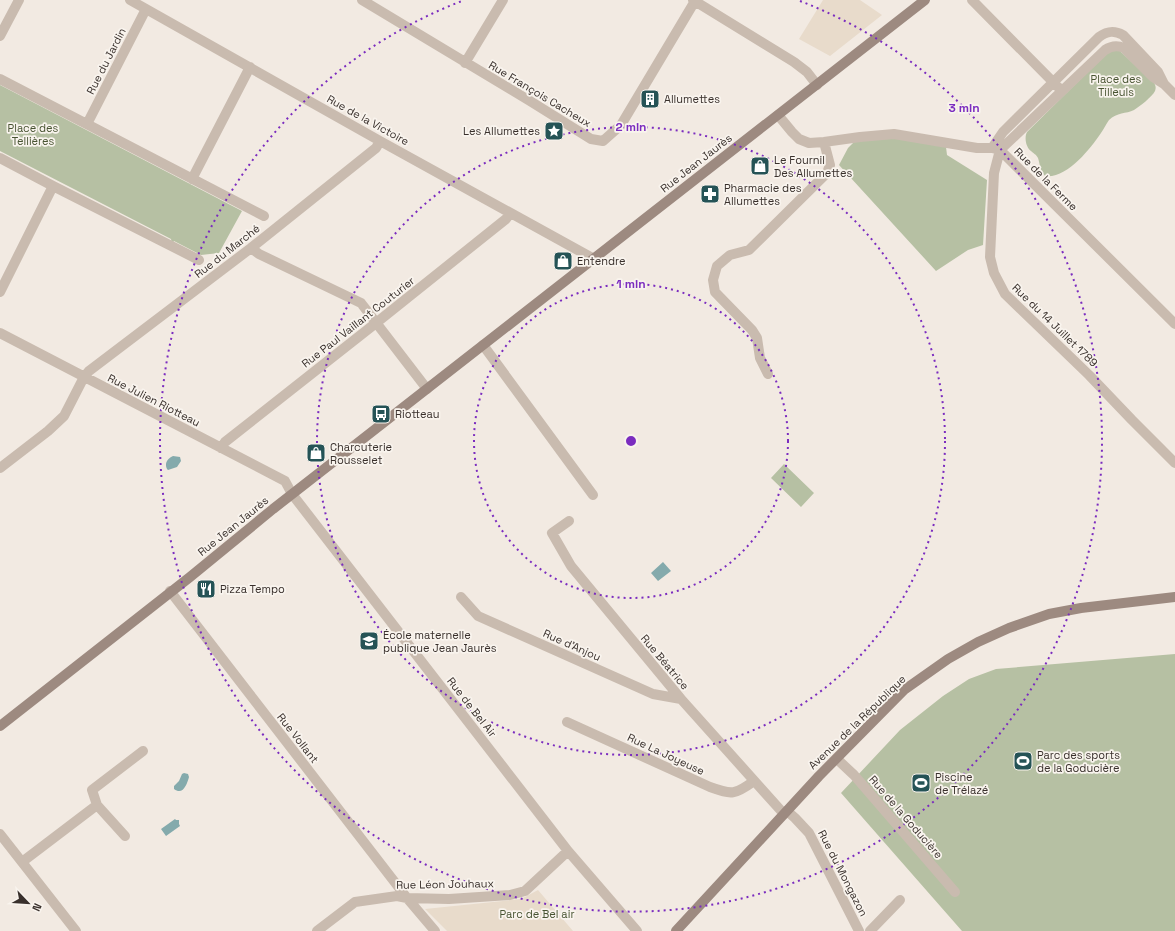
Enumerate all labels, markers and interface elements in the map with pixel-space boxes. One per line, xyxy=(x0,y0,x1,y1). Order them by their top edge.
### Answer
street label: Rue du Jardin xyxy=(83,25,129,97)
street label: Rue François Cacheux xyxy=(486,58,594,130)
park label: Place des Tilleuls xyxy=(1091,72,1142,99)
building icon: Allumettes xyxy=(639,88,661,110)
street label: Rue de la Victoire xyxy=(324,92,412,148)
place label: Allumettes xyxy=(664,92,720,106)
text: 3 min xyxy=(948,100,980,116)
text: 2 min xyxy=(615,119,647,135)
place icon: Les Allumettes xyxy=(543,120,565,142)
park label: Place des Tellières xyxy=(8,121,59,148)
place label: Les Allumettes xyxy=(463,124,540,138)
street label: Rue Jean Jaurès xyxy=(657,131,735,195)
street label: Rue de la Ferme xyxy=(1011,144,1081,214)
place label: Le Fournil Des Allumettes xyxy=(774,153,852,180)
shop icon: Le Fournil Des Allumettes xyxy=(749,155,771,177)
place label: Pharmacie des Allumettes xyxy=(724,181,802,208)
pharmacy icon: Pharmacie des Allumettes xyxy=(699,183,721,205)
street label: Rue du Marché xyxy=(191,221,263,281)
shop icon: Entendre xyxy=(552,250,574,272)
place label: Entendre xyxy=(577,254,625,268)
street label: Rue Paul Vaillant Couturier xyxy=(299,274,417,370)
text: 1 min xyxy=(616,276,646,292)
street label: Rue du 14 Juillet 1789 xyxy=(1009,281,1101,370)
street label: Rue Julien Riotteau xyxy=(105,371,203,429)
bus stop icon: Riotteau xyxy=(370,403,392,425)
place label: Riotteau xyxy=(395,407,439,421)
centre of rings xyxy=(624,434,638,448)
place label: Charcuterie Rousselet xyxy=(330,440,392,467)
shop icon: Charcuterie Rousselet xyxy=(305,442,327,464)
street label: Rue Jean Jaurès xyxy=(195,493,271,559)
restaurant icon: Pizza Tempo xyxy=(195,578,217,600)
place label: Pizza Tempo xyxy=(220,582,285,596)
street label: Rue d'Anjou xyxy=(541,626,603,664)
place label: École maternelle publique Jean Jaurès xyxy=(383,628,497,655)
school or university icon: École maternelle publique Jean Jaurès xyxy=(358,630,380,652)
street label: Rue Béatrice xyxy=(638,632,692,692)
street label: Avenue de la République xyxy=(805,672,909,772)
street label: Rue de Bel Air xyxy=(444,674,500,740)
street label: Rue Vollant xyxy=(274,710,322,766)
street label: Rue La Joyeuse xyxy=(625,730,707,778)
place label: Parc des sports de la Goducière xyxy=(1037,748,1120,775)
sports icon: Parc des sports de la Goducière xyxy=(1012,750,1034,772)
place label: Piscine de Trélazé xyxy=(935,770,988,797)
sports icon: Piscine de Trélazé xyxy=(910,772,932,794)
street label: Rue de la Goducière xyxy=(866,773,946,861)
street label: Rue du Mongazon xyxy=(815,827,871,919)
street label: Rue Léon Jouhaux xyxy=(396,876,494,892)
north arrow xyxy=(8,883,48,923)
text: N xyxy=(29,901,45,914)
park label: Parc de Bel air xyxy=(499,907,575,921)

